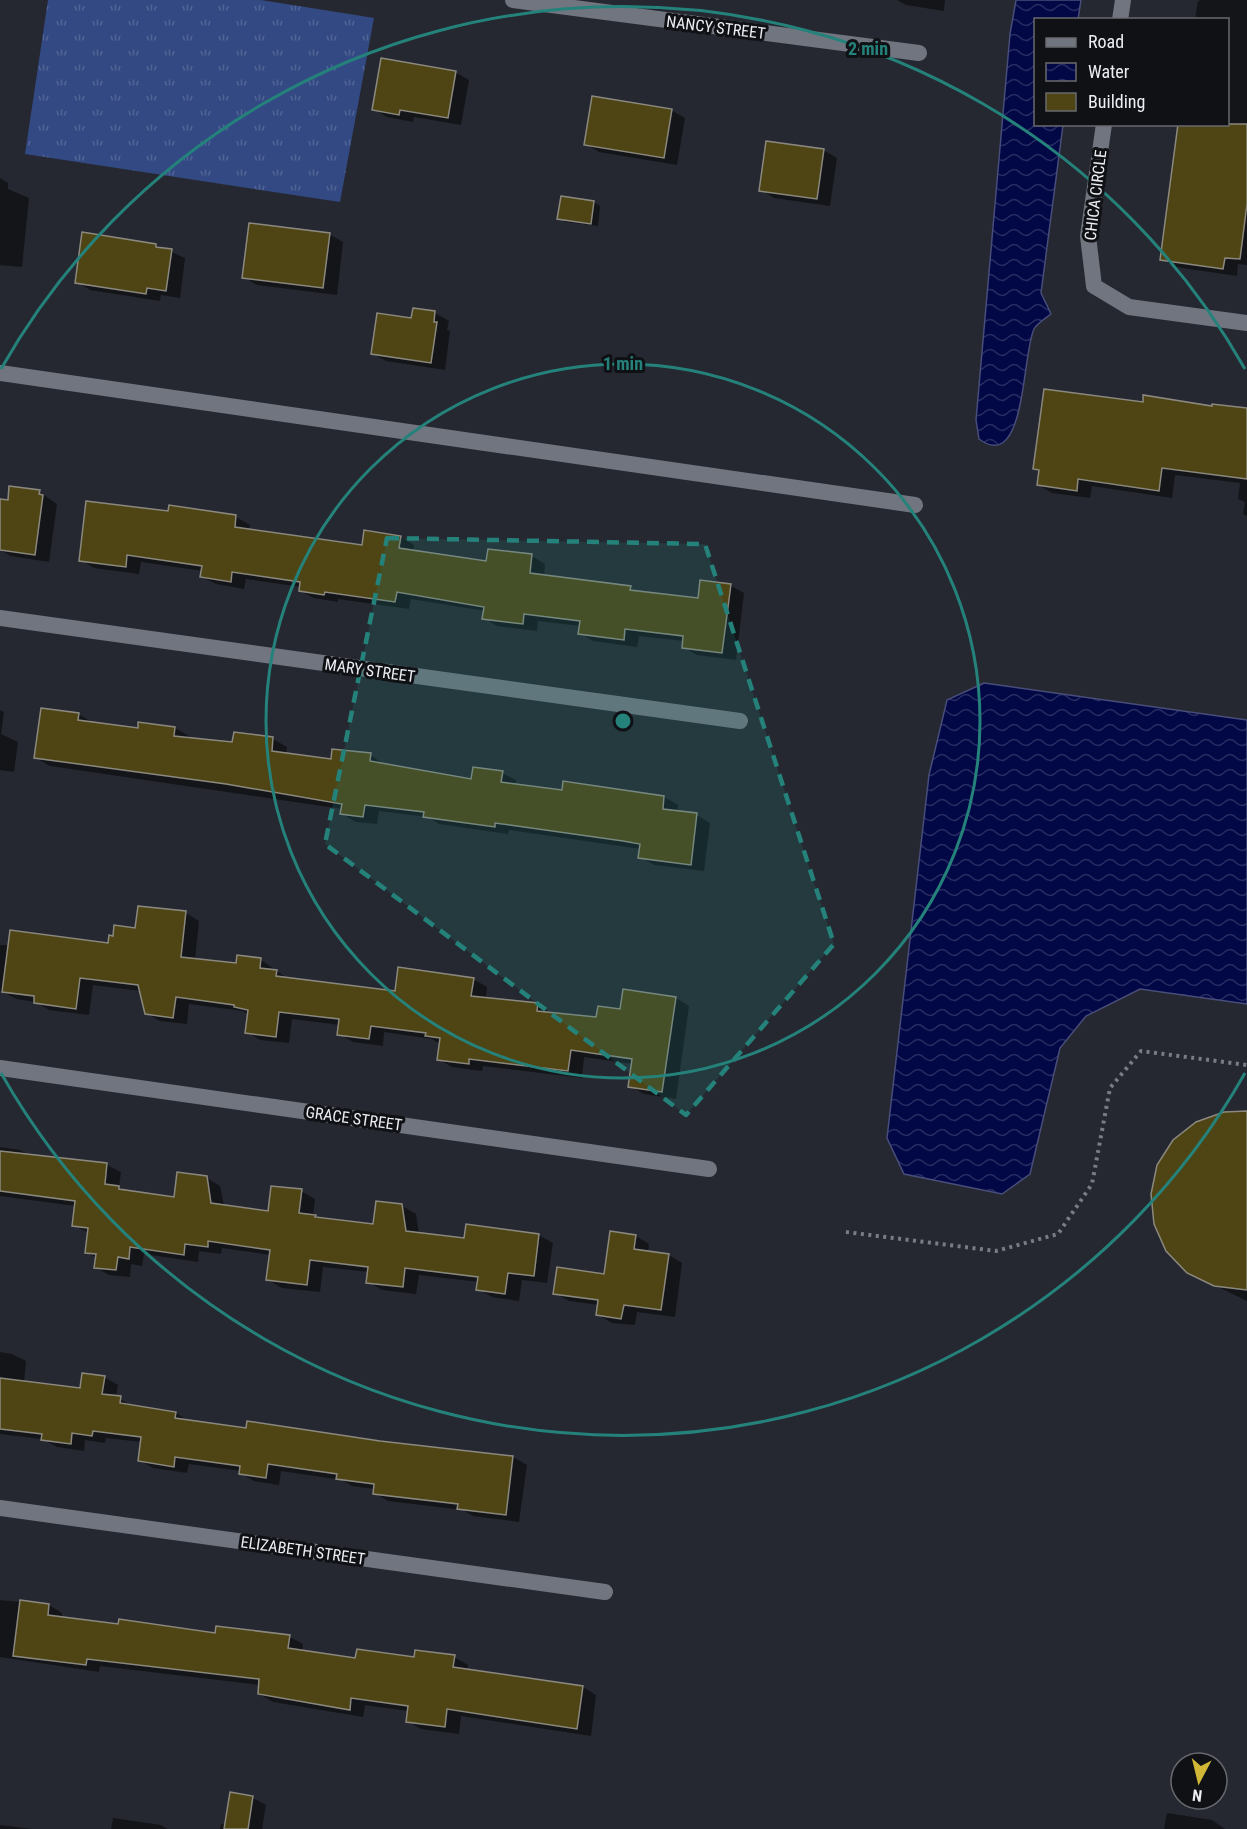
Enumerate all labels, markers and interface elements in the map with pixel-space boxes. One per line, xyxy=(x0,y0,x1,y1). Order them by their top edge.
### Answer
street label: NANCY STREET xyxy=(665,12,767,43)
legend xyxy=(1034,18,1229,126)
text: Road xyxy=(1088,31,1124,52)
text: 2 min xyxy=(848,38,888,59)
text: Water xyxy=(1088,61,1130,82)
text: Building xyxy=(1088,91,1145,112)
street label: CHICA CIRCLE xyxy=(1081,149,1110,241)
text: 1 min xyxy=(603,353,643,374)
street label: MARY STREET xyxy=(323,655,416,686)
centre of rings xyxy=(613,711,633,731)
street label: GRACE STREET xyxy=(304,1102,403,1135)
street label: ELIZABETH STREET xyxy=(239,1532,366,1569)
north arrow xyxy=(1169,1751,1229,1811)
text: N xyxy=(1191,1785,1203,1805)

